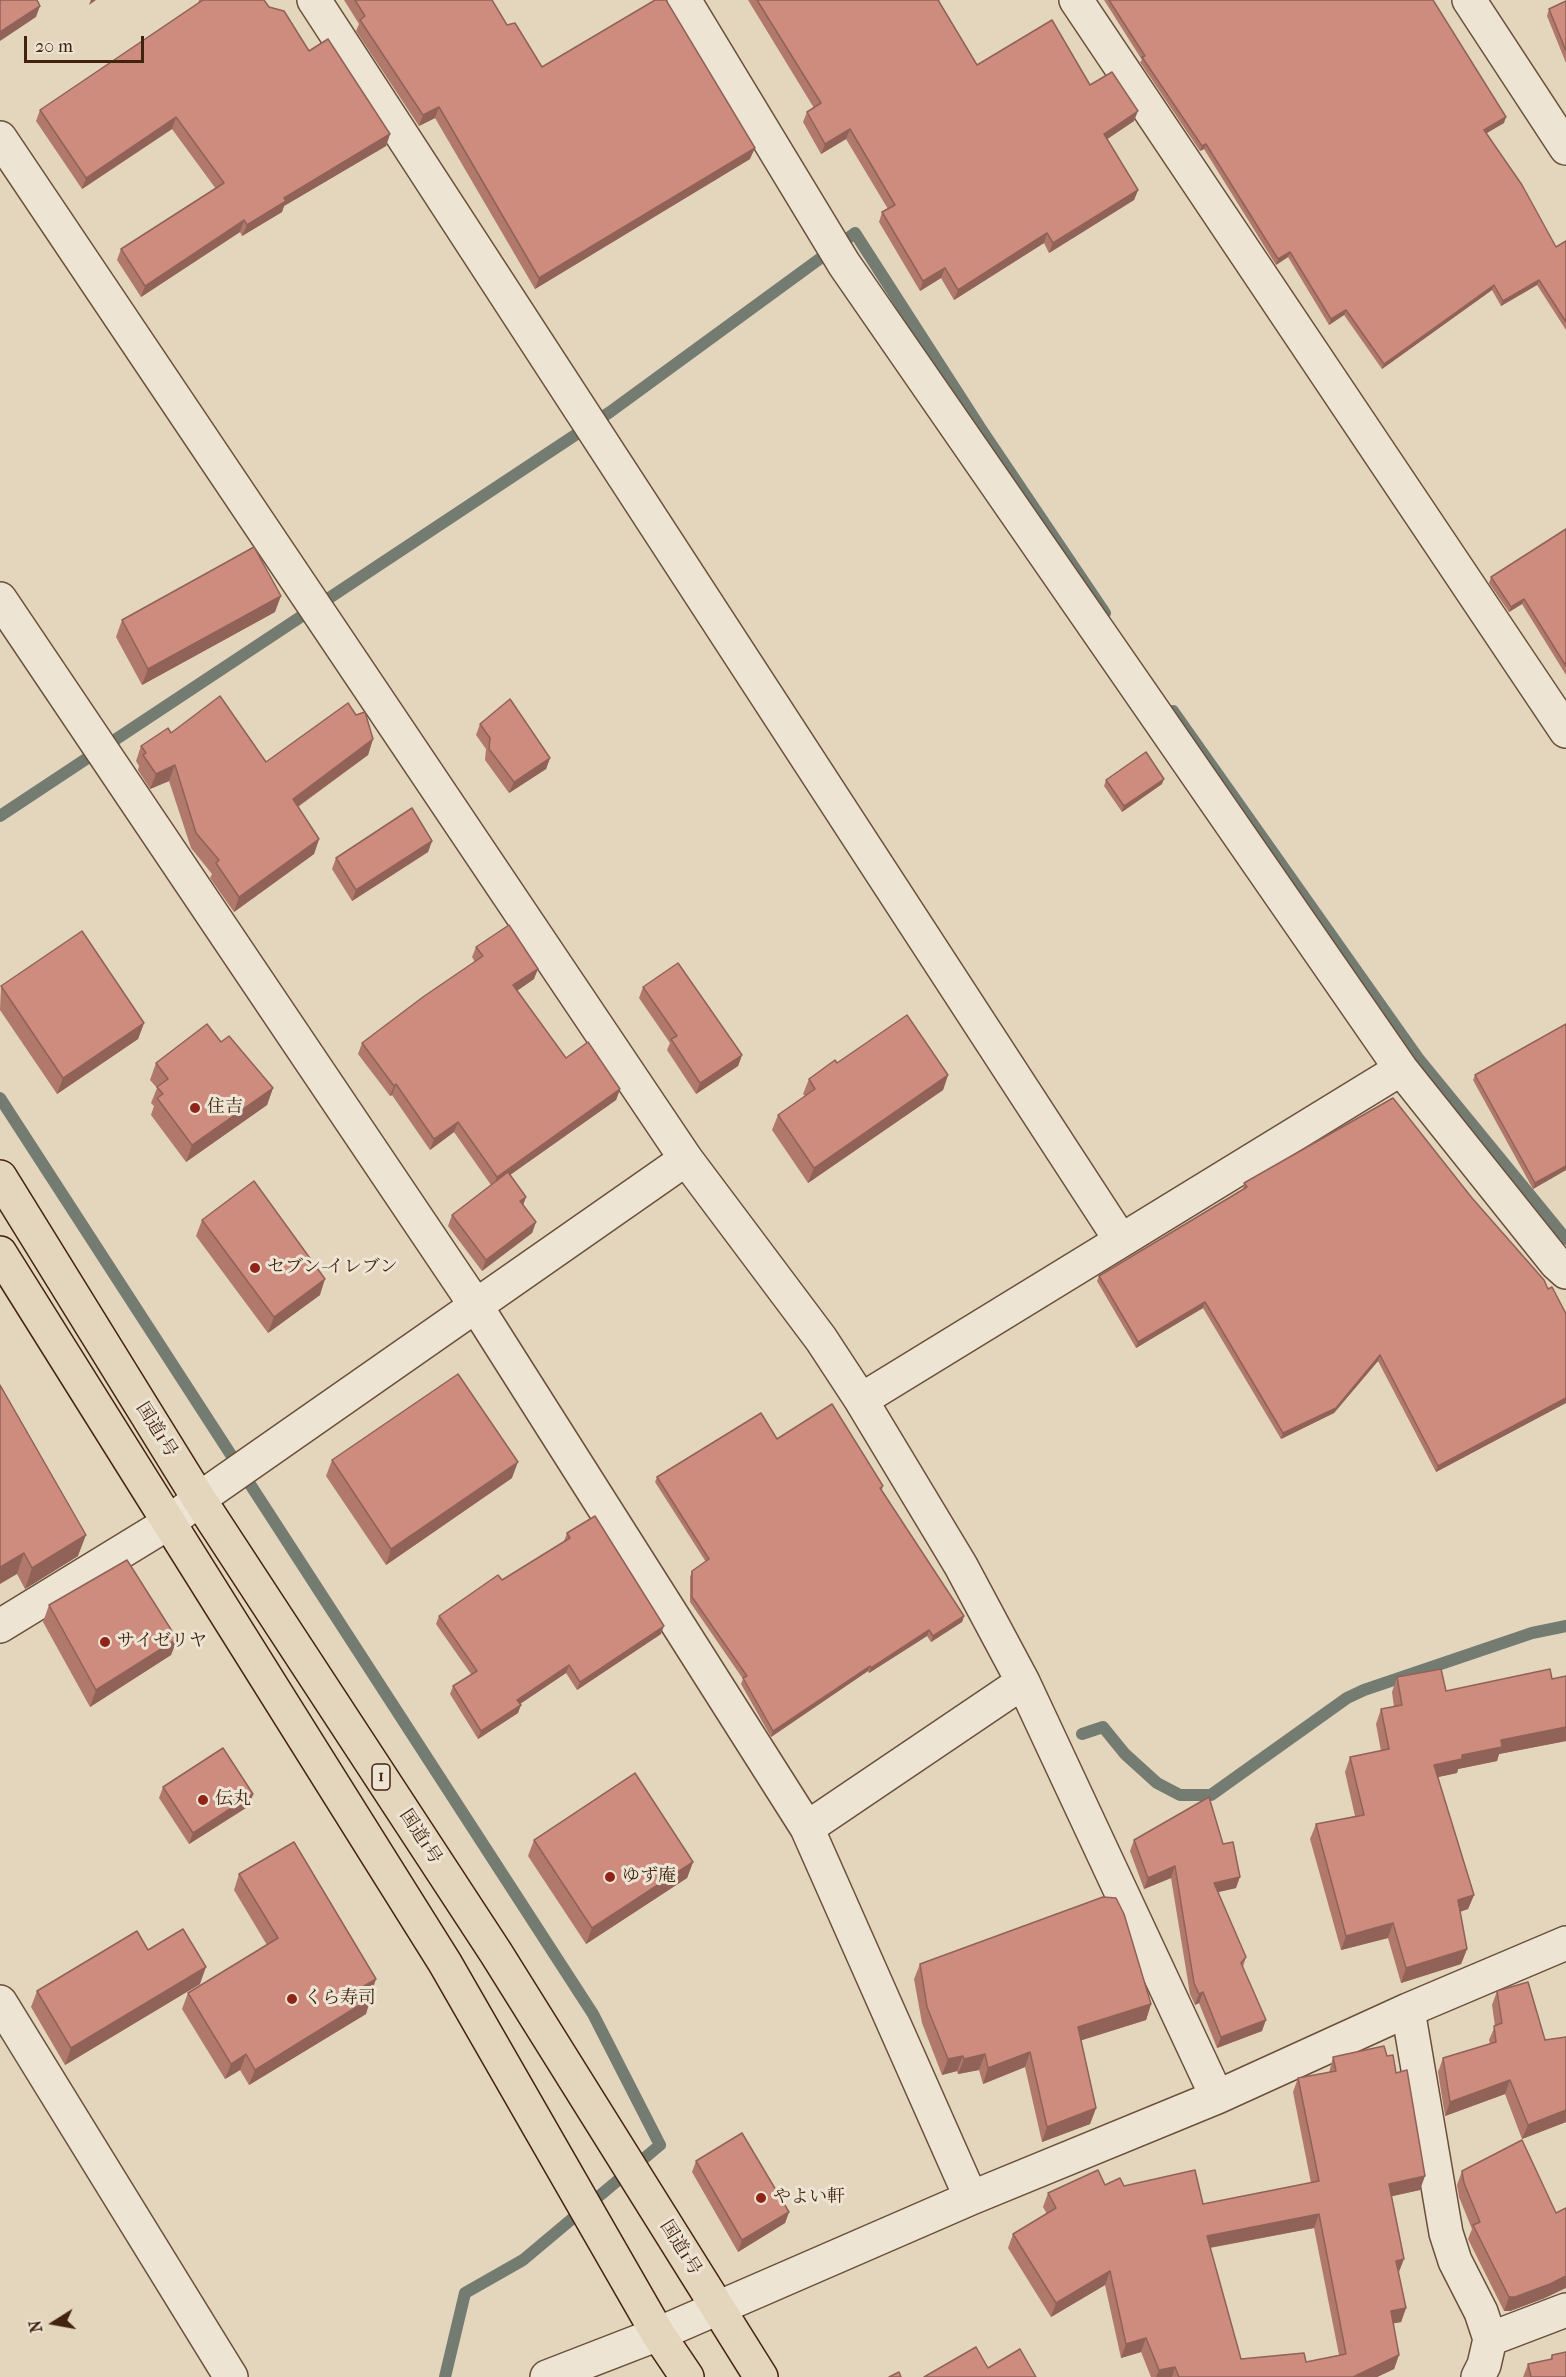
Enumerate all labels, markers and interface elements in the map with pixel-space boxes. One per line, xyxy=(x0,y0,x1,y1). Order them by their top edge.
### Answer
scale bar xyxy=(27,24,147,62)
text: 20 m xyxy=(35,36,73,57)
place label: 住吉 xyxy=(207,1097,243,1119)
marker: 住吉 xyxy=(188,1101,202,1115)
place label: セブン-イレブン xyxy=(267,1257,398,1279)
marker: セブン-イレブン xyxy=(248,1261,262,1275)
street label: 国道1号 xyxy=(131,1399,181,1461)
place label: サイゼリヤ xyxy=(117,1631,207,1653)
marker: サイゼリヤ xyxy=(98,1635,112,1649)
road number: 1 xyxy=(372,1764,390,1790)
place label: 伝丸 xyxy=(215,1789,251,1811)
marker: 伝丸 xyxy=(196,1793,210,1807)
street label: 国道1号 xyxy=(394,1806,446,1868)
place label: ゆず庵 xyxy=(622,1866,676,1888)
marker: ゆず庵 xyxy=(603,1870,617,1884)
place label: くら寿司 xyxy=(304,1988,376,2010)
marker: くら寿司 xyxy=(285,1992,299,2006)
place label: やよい軒 xyxy=(773,2187,845,2209)
marker: やよい軒 xyxy=(754,2191,768,2205)
street label: 国道1号 xyxy=(655,2217,705,2279)
north arrow xyxy=(24,2293,84,2353)
text: N xyxy=(25,2319,46,2334)

